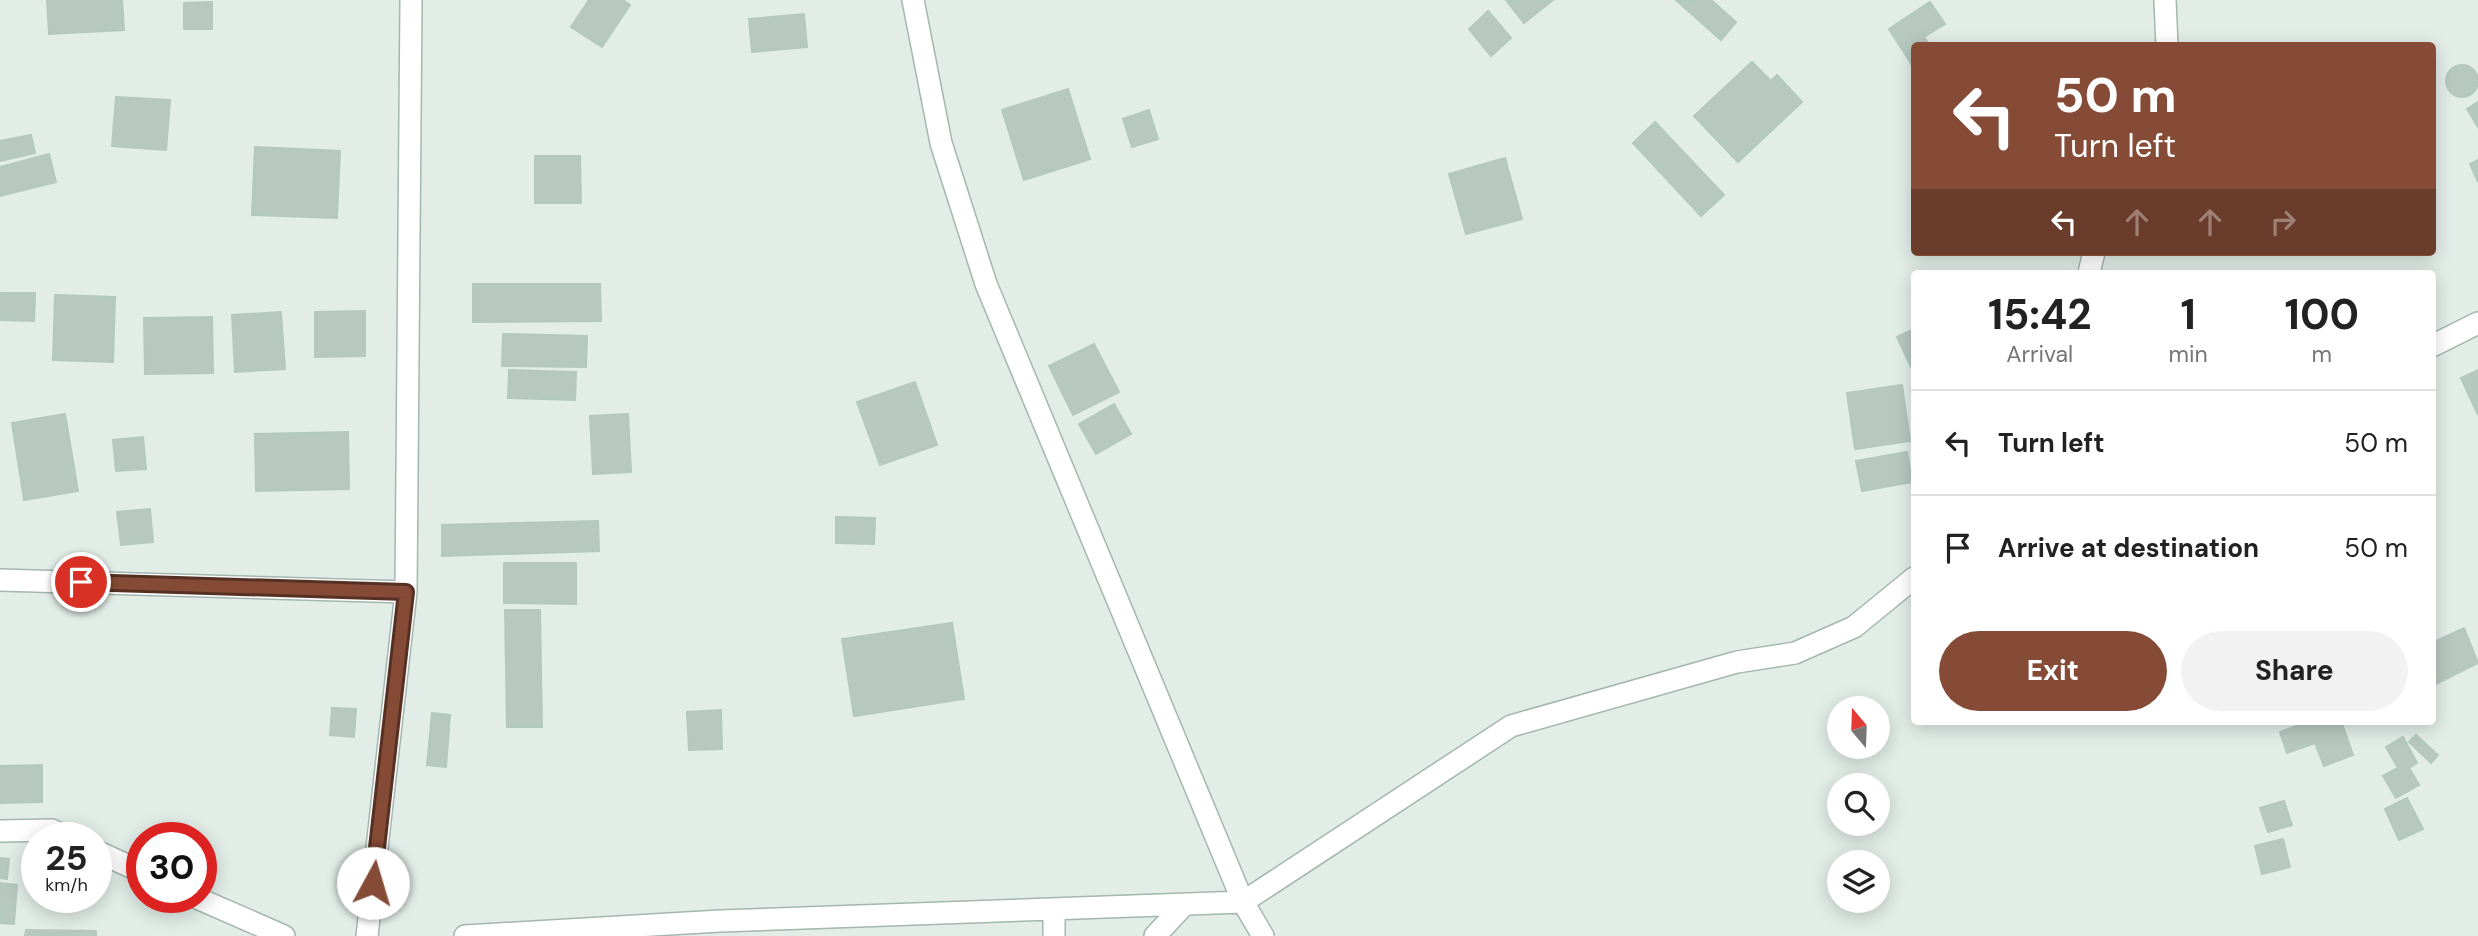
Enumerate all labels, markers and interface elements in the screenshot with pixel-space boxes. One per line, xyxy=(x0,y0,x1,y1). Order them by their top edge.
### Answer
text: 50 m xyxy=(2054,63,2177,127)
icon: left xyxy=(1939,70,2030,161)
text: Turn left xyxy=(2054,125,2176,167)
icon: left xyxy=(2045,203,2083,241)
icon: ahead xyxy=(2118,203,2156,241)
icon: ahead xyxy=(2191,203,2229,241)
icon: right xyxy=(2264,203,2302,241)
text: 15:42 xyxy=(1988,287,2092,342)
text: 1 xyxy=(2180,287,2196,342)
text: 100 xyxy=(2285,287,2359,342)
text: Arrival xyxy=(2006,339,2073,369)
text: min xyxy=(2168,339,2208,369)
text: m xyxy=(2312,339,2332,369)
icon: left xyxy=(1939,424,1977,462)
text: Turn left xyxy=(1998,426,2105,460)
text: 50 m xyxy=(2344,426,2408,460)
icon: arrive xyxy=(1939,529,1977,567)
text: Arrive at destination xyxy=(1998,531,2259,565)
text: 50 m xyxy=(2344,531,2408,565)
pin xyxy=(51,552,111,612)
icon: arrive xyxy=(62,563,100,601)
button: Exit xyxy=(1939,631,2167,711)
button: Share xyxy=(2181,631,2408,711)
north arrow xyxy=(1827,696,1890,760)
map controls xyxy=(1827,696,1890,913)
button: search xyxy=(1827,773,1890,836)
speed limit sign: 30 xyxy=(126,822,217,913)
text: 25 xyxy=(46,835,87,881)
position arrow xyxy=(336,846,410,920)
button: layers xyxy=(1827,850,1890,913)
text: km/h xyxy=(45,873,88,897)

